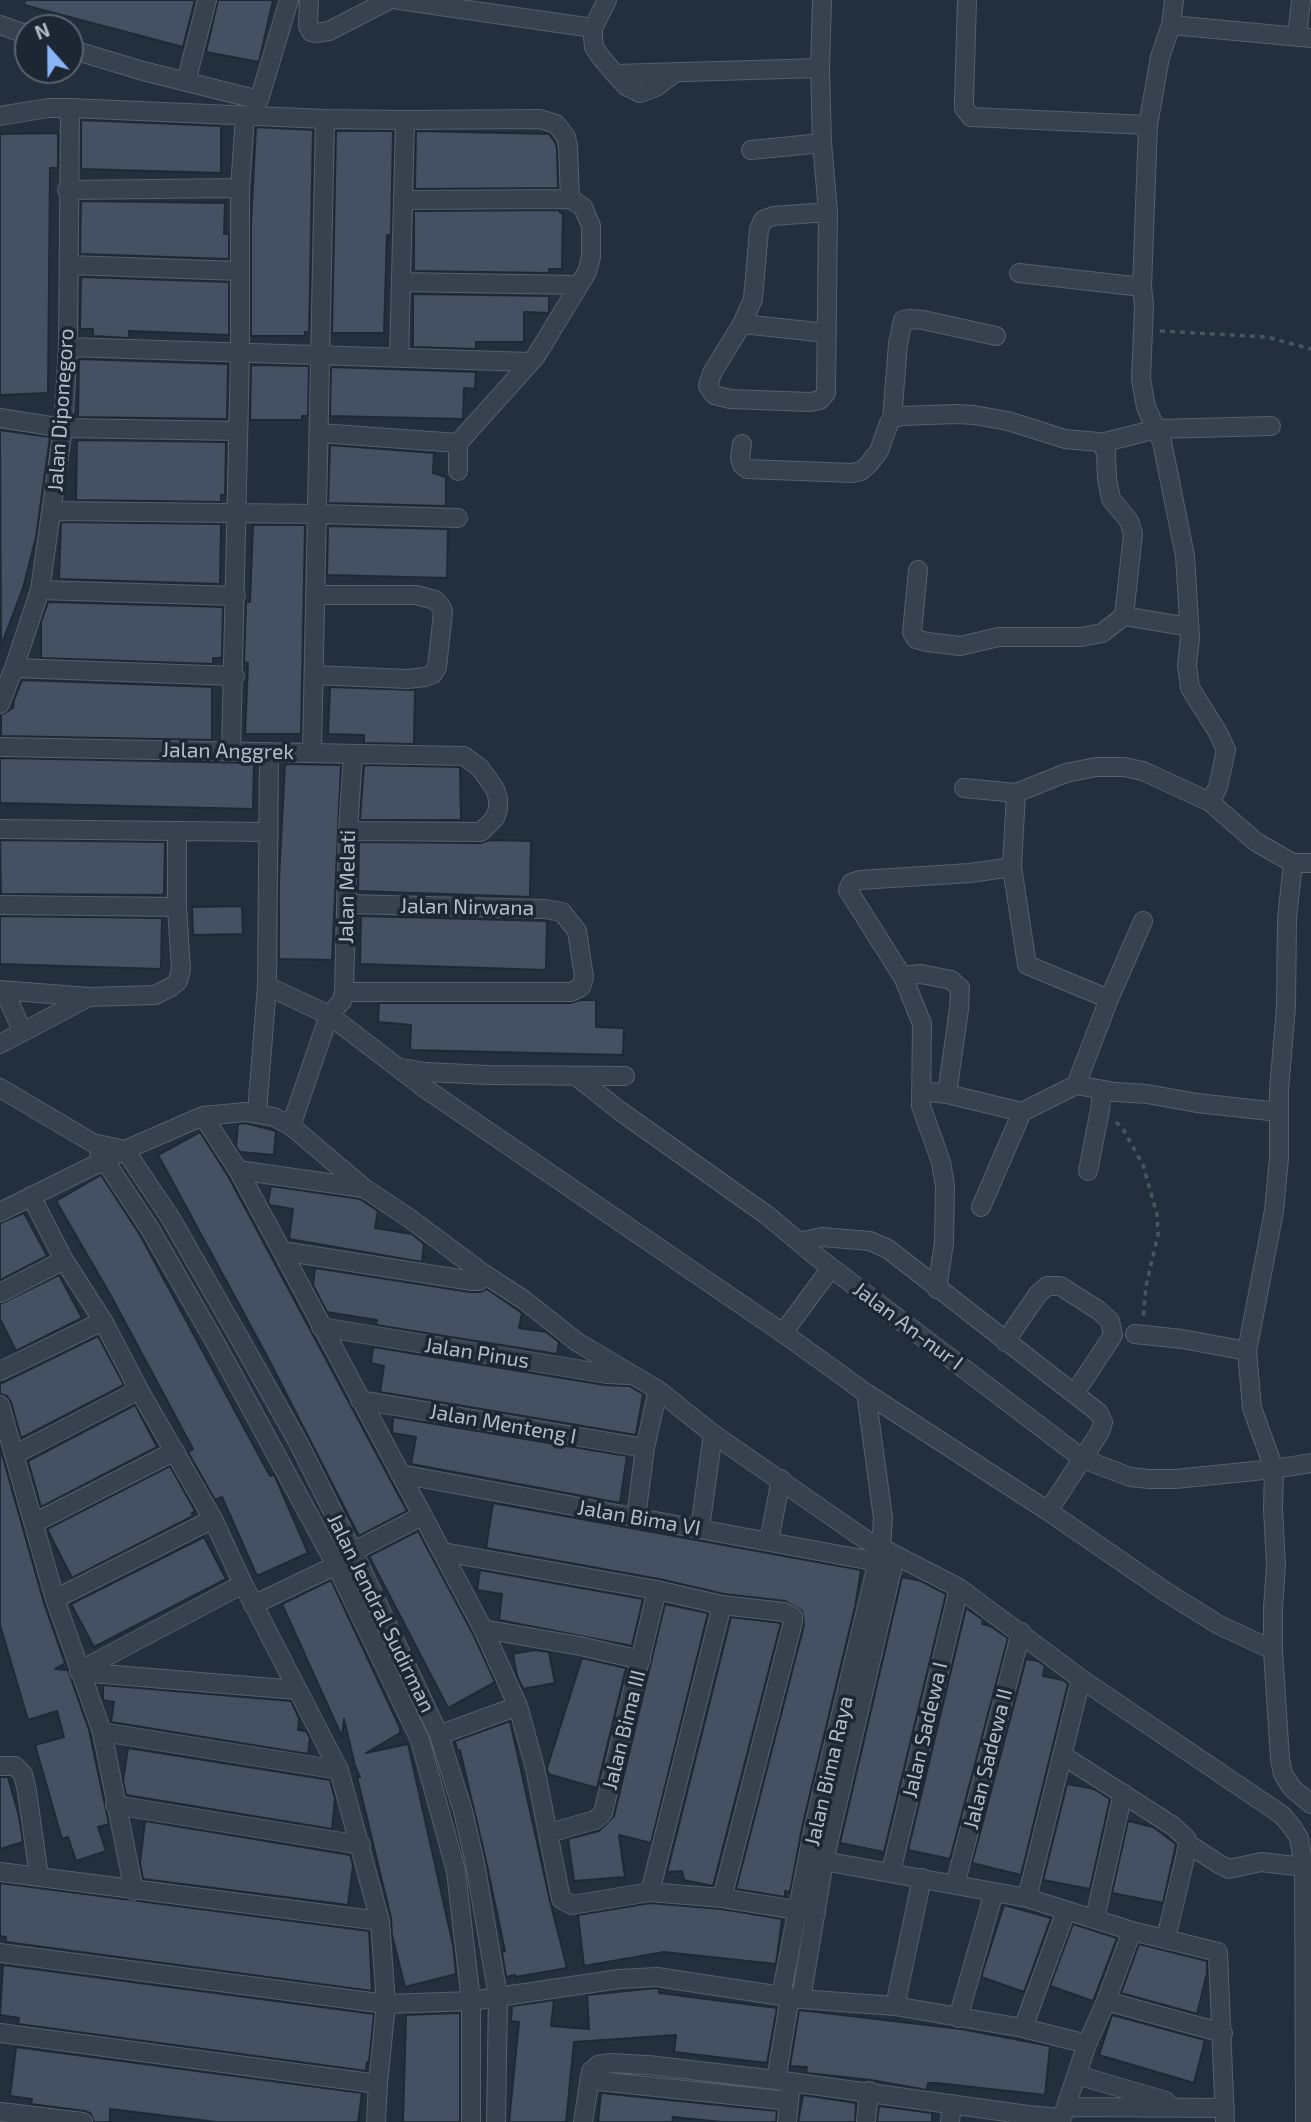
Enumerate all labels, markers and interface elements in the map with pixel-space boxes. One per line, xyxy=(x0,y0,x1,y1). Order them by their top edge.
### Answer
north arrow xyxy=(14,14,84,84)
text: N xyxy=(31,18,53,44)
street label: Jalan Diponegoro xyxy=(43,327,79,493)
street label: Jalan Anggrek xyxy=(162,737,294,765)
street label: Jalan Melati xyxy=(333,830,361,944)
street label: Jalan Nirwana xyxy=(400,893,534,921)
street label: Jalan An-nur I xyxy=(848,1277,968,1375)
street label: Jalan Pinus xyxy=(423,1332,531,1374)
street label: Jalan Menteng I xyxy=(428,1399,578,1449)
street label: Jalan Bima VI xyxy=(576,1495,702,1541)
street label: Jalan Jendral Sudirman xyxy=(322,1509,440,1717)
street label: Jalan Sadewa I xyxy=(897,1659,953,1801)
street label: Jalan Bima III xyxy=(597,1667,651,1793)
street label: Jalan Sadewa II xyxy=(958,1686,1018,1832)
street label: Jalan Bima Raya xyxy=(799,1694,859,1848)

